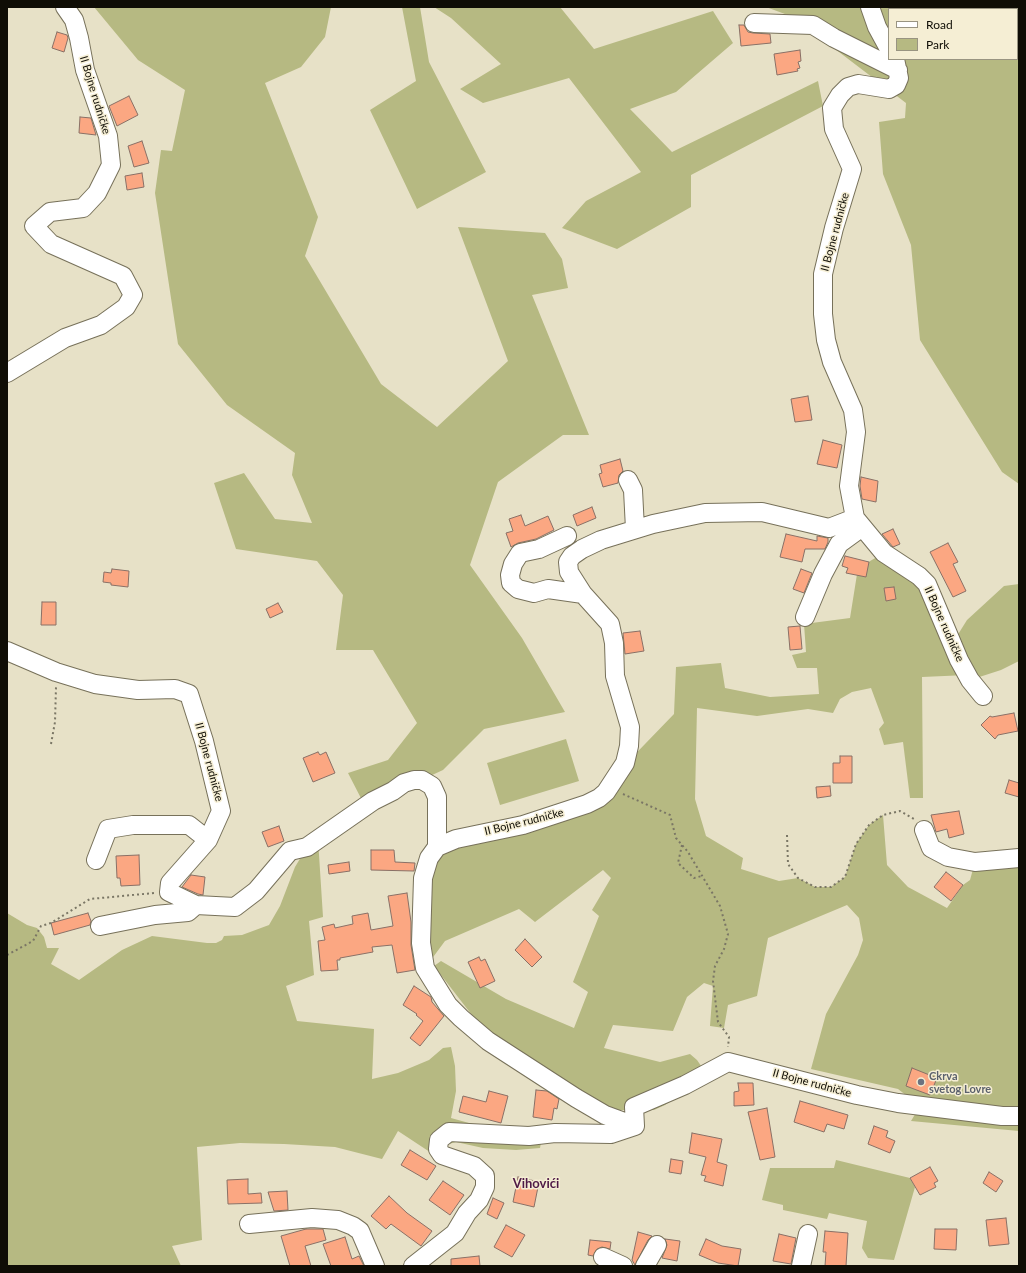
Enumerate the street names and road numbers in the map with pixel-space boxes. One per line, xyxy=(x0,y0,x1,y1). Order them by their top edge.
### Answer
street label: II Bojne rudničke xyxy=(77,54,113,136)
street label: II Bojne rudničke xyxy=(818,191,852,273)
street label: II Bojne rudničke xyxy=(921,584,967,664)
street label: II Bojne rudničke xyxy=(192,721,226,803)
street label: II Bojne rudničke xyxy=(483,806,565,838)
street label: II Bojne rudničke xyxy=(771,1066,853,1100)

